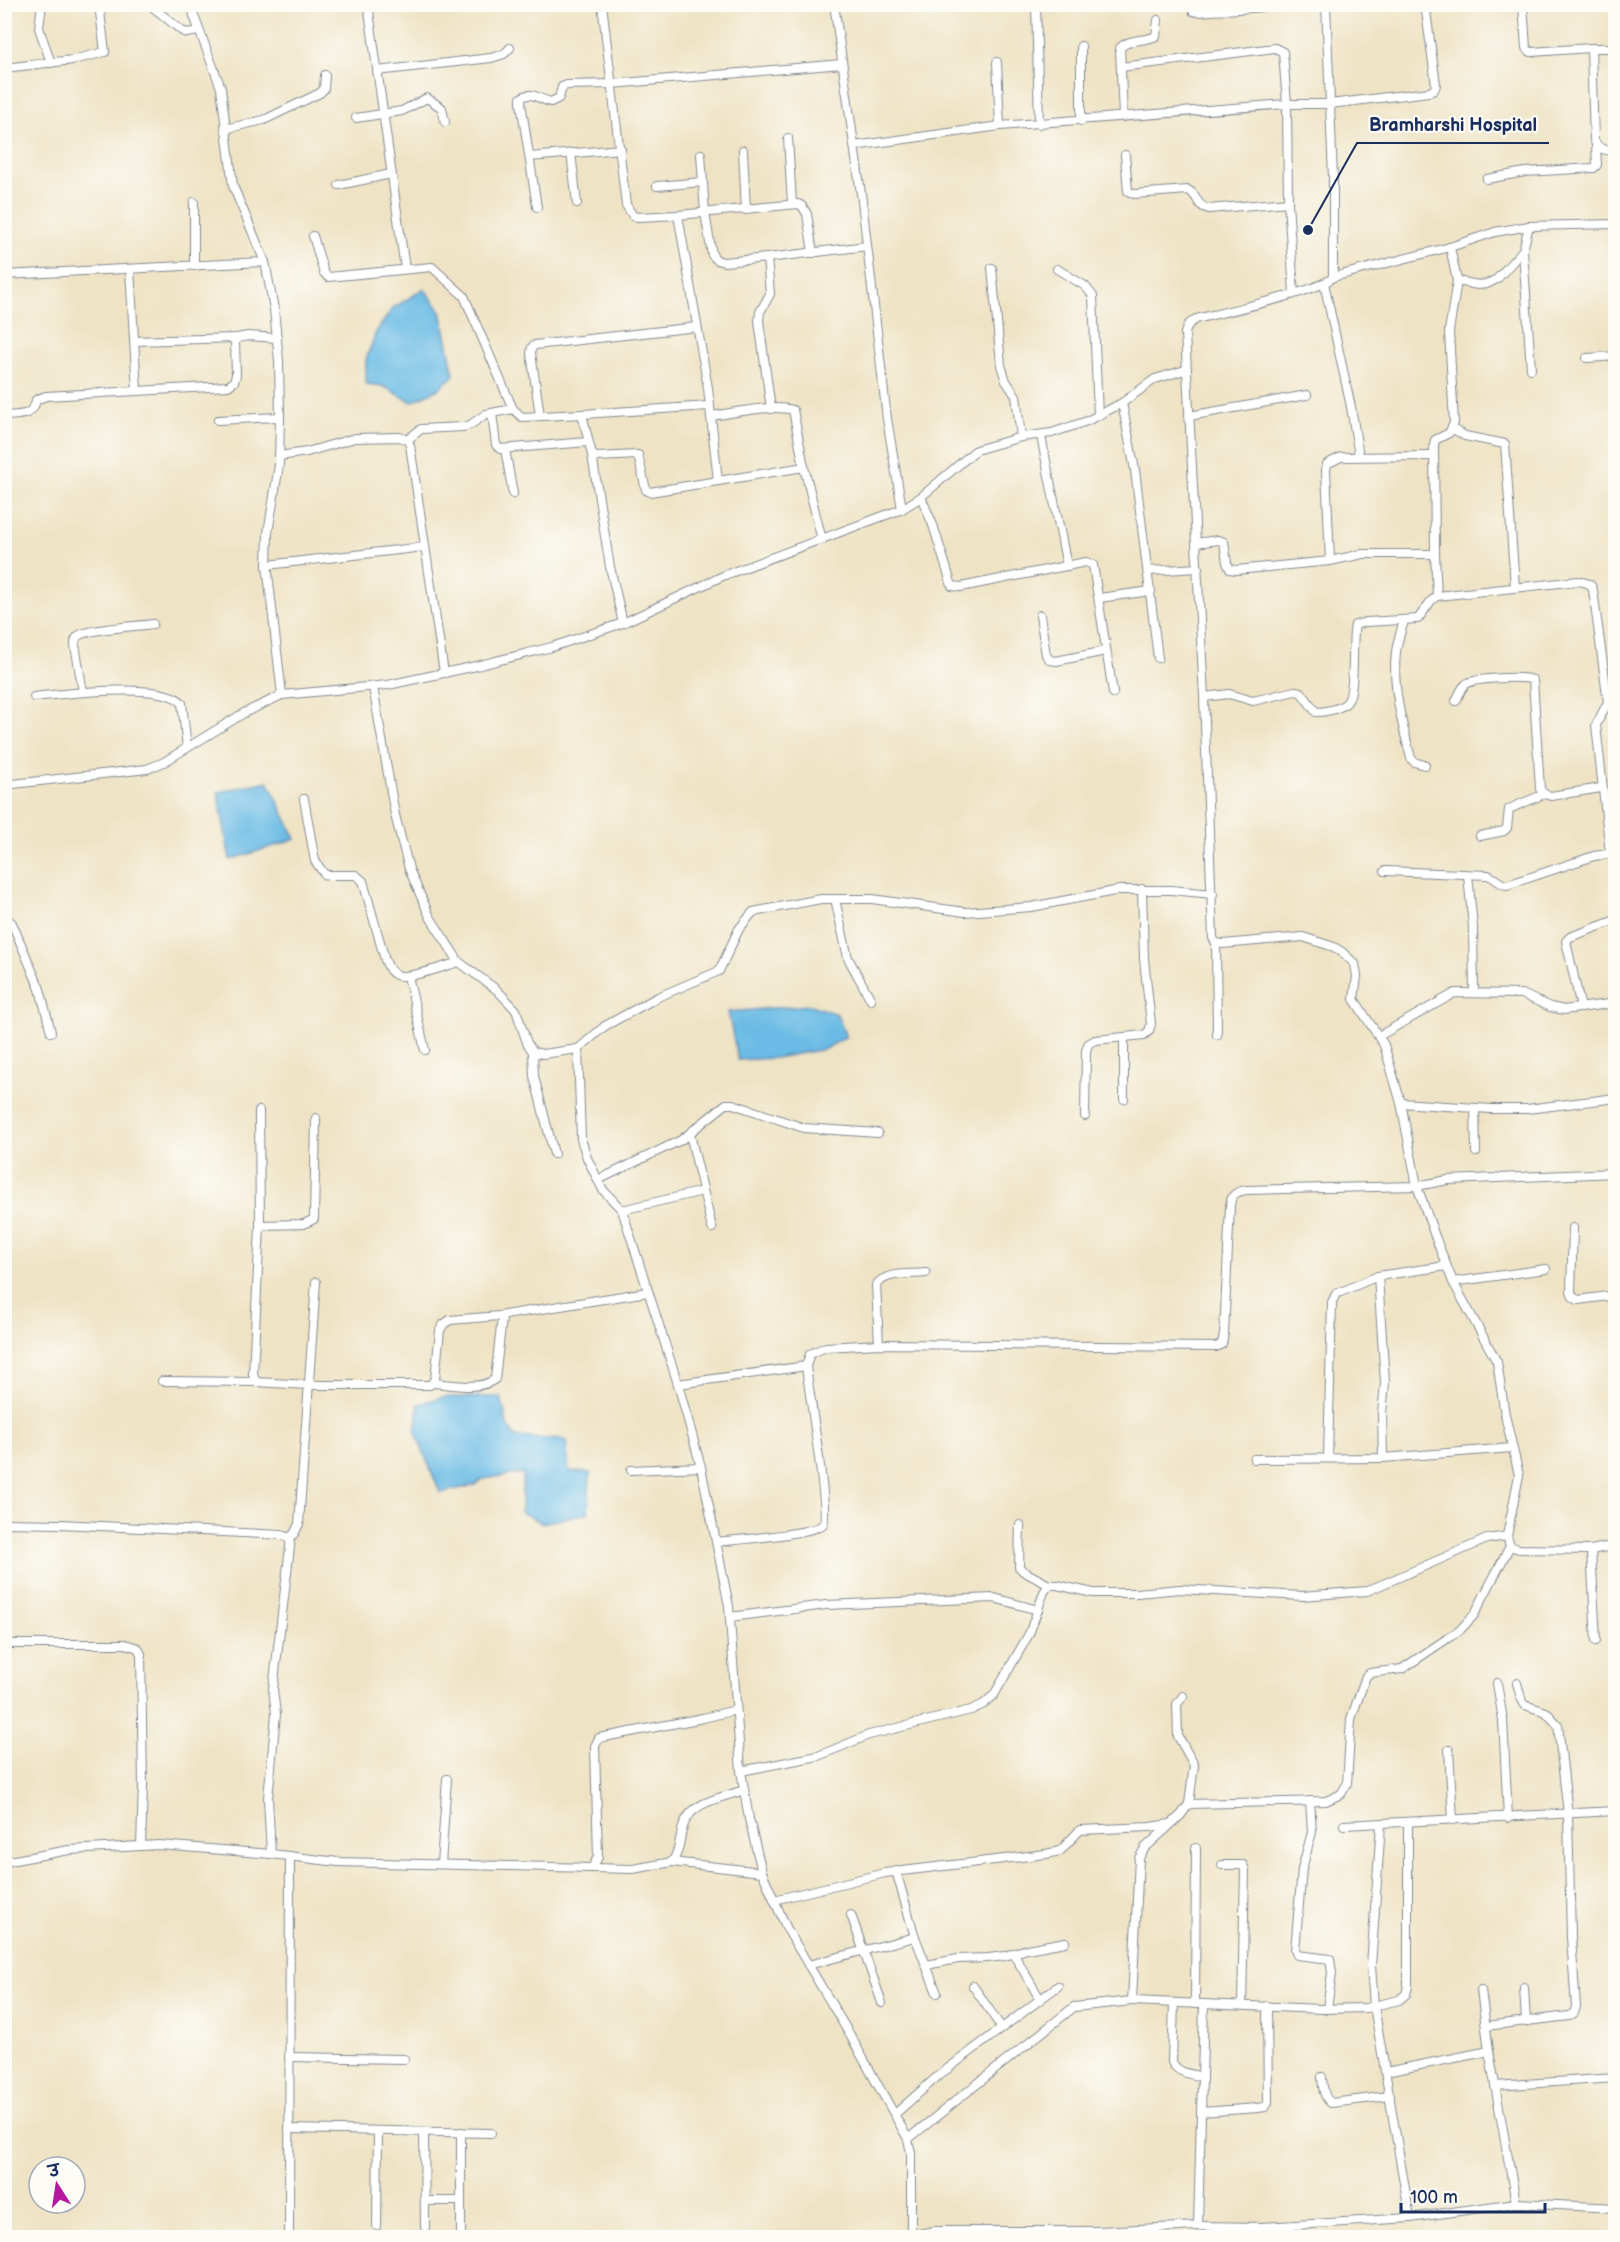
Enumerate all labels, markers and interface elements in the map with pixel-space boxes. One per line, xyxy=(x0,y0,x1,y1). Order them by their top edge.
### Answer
callout: Bramharshi Hospital xyxy=(1357,107,1549,143)
text: Bramharshi Hospital xyxy=(1369,115,1537,136)
north arrow xyxy=(27,2155,87,2215)
text: उ xyxy=(45,2161,63,2183)
scale bar xyxy=(1401,2176,1545,2214)
text: 100 m xyxy=(1410,2187,1458,2208)

